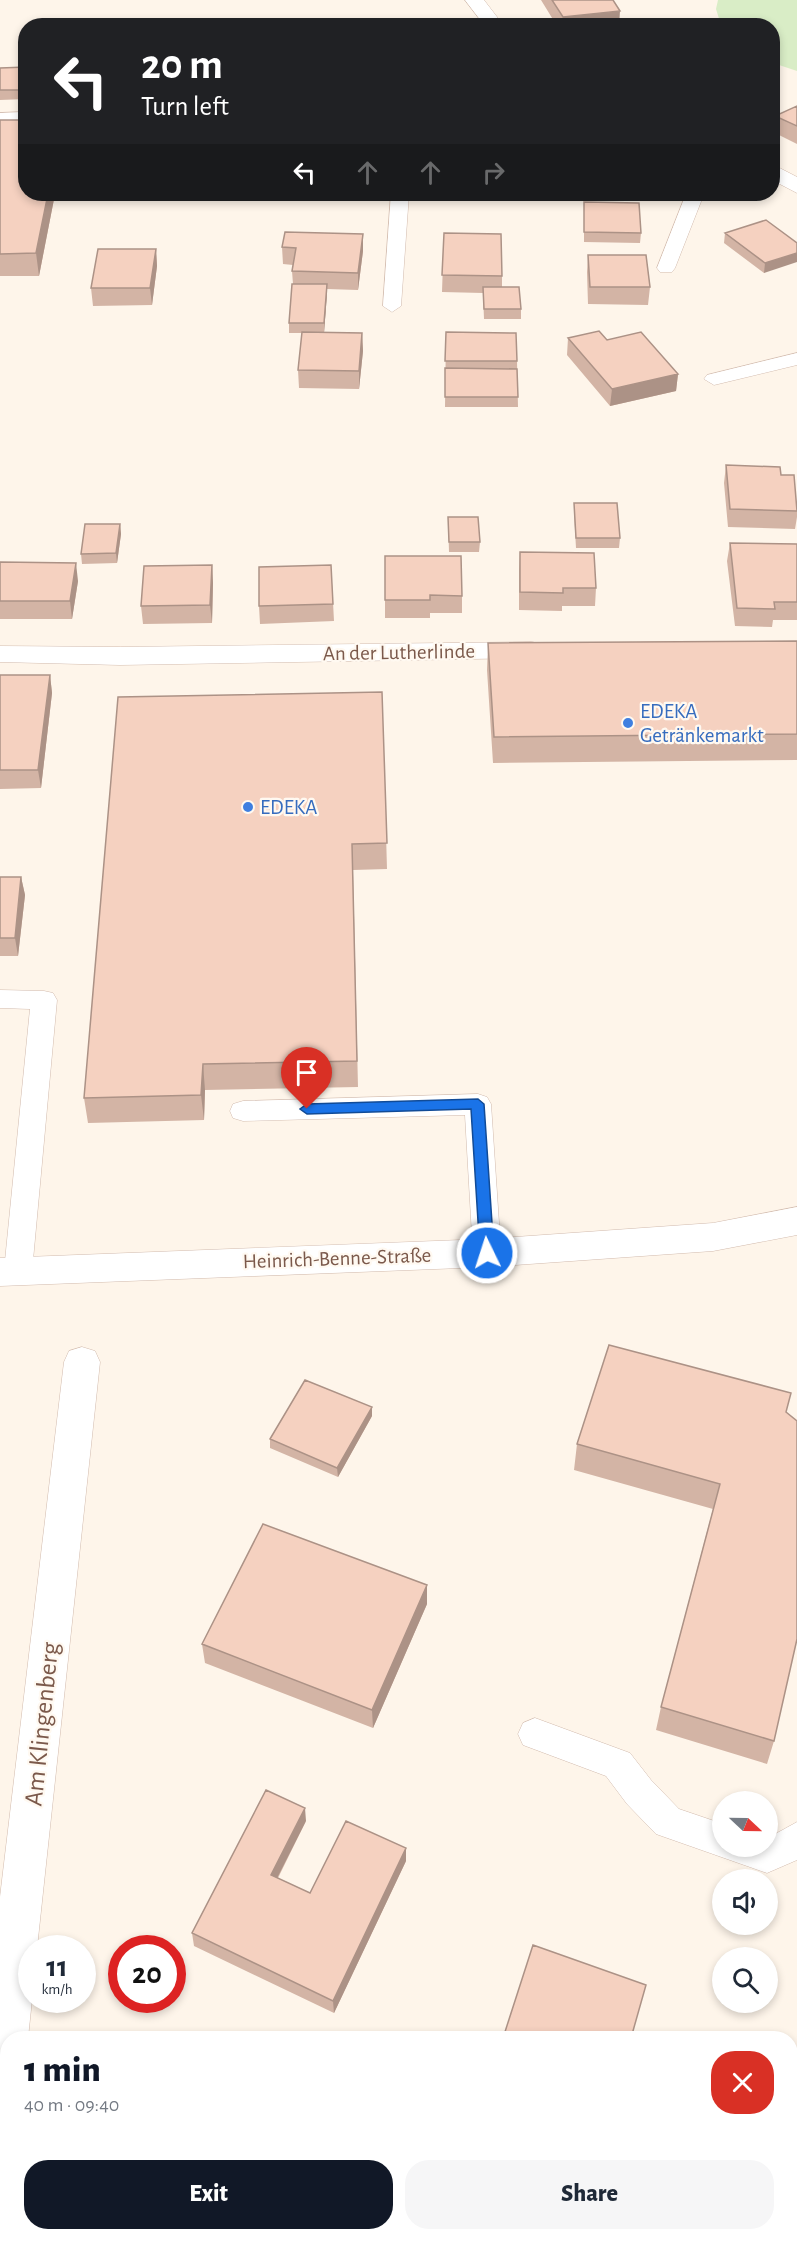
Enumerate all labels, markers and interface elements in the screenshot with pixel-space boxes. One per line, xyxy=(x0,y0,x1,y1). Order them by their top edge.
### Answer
icon: left xyxy=(42,42,120,120)
text: 20 m xyxy=(141,44,223,86)
text: Turn left xyxy=(141,93,229,120)
icon: left xyxy=(288,156,321,189)
icon: ahead xyxy=(351,156,384,189)
icon: ahead xyxy=(414,156,447,189)
icon: right xyxy=(477,156,510,189)
street label: An der Lutherlinde xyxy=(323,641,475,664)
place label: EDEKA Getränkemarkt xyxy=(640,701,764,746)
marker: EDEKA Getränkemarkt xyxy=(621,716,635,730)
place label: EDEKA xyxy=(260,797,317,818)
marker: EDEKA xyxy=(241,800,255,814)
pin xyxy=(281,1047,332,1109)
icon: arrive xyxy=(290,1056,323,1089)
position arrow xyxy=(455,1221,519,1285)
street label: Heinrich-Benne-Straße xyxy=(242,1245,432,1272)
street label: Am Klingenberg xyxy=(20,1641,64,1807)
north arrow xyxy=(712,1791,778,1857)
map controls xyxy=(712,1791,778,2013)
button: sound xyxy=(712,1869,778,1935)
speed limit sign: 20 xyxy=(108,1935,186,2013)
button: search xyxy=(712,1947,778,2013)
text: 11 xyxy=(46,1952,68,1982)
text: km/h xyxy=(42,1982,72,1997)
button: close xyxy=(711,2051,774,2114)
text: 1 min xyxy=(24,2052,101,2088)
text: 40 m · 09:40 xyxy=(24,2095,119,2115)
button: Exit xyxy=(24,2160,393,2229)
button: Share xyxy=(405,2160,774,2229)

